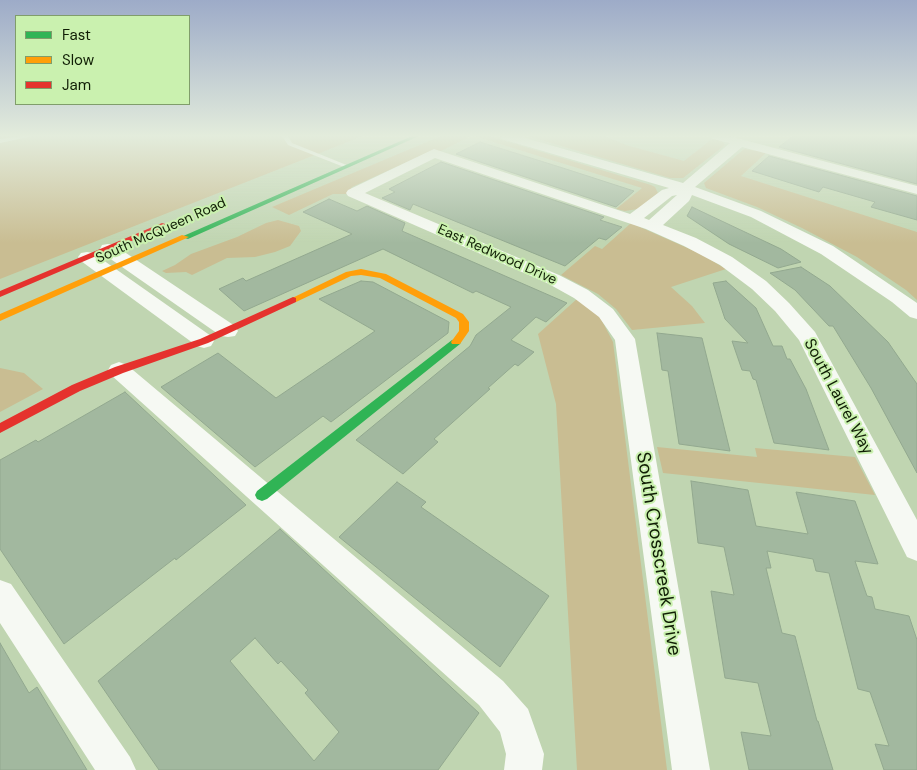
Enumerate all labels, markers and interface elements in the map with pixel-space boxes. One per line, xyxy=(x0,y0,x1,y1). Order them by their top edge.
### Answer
legend xyxy=(15,15,190,105)
text: Fast xyxy=(62,25,91,45)
text: Slow xyxy=(62,50,94,70)
text: Jam xyxy=(62,75,91,95)
street label: South McQueen Road xyxy=(93,195,229,267)
street label: East Redwood Drive xyxy=(435,221,559,289)
street label: South Laurel Way xyxy=(799,336,877,458)
street label: South Crosscreek Drive xyxy=(631,450,685,658)

